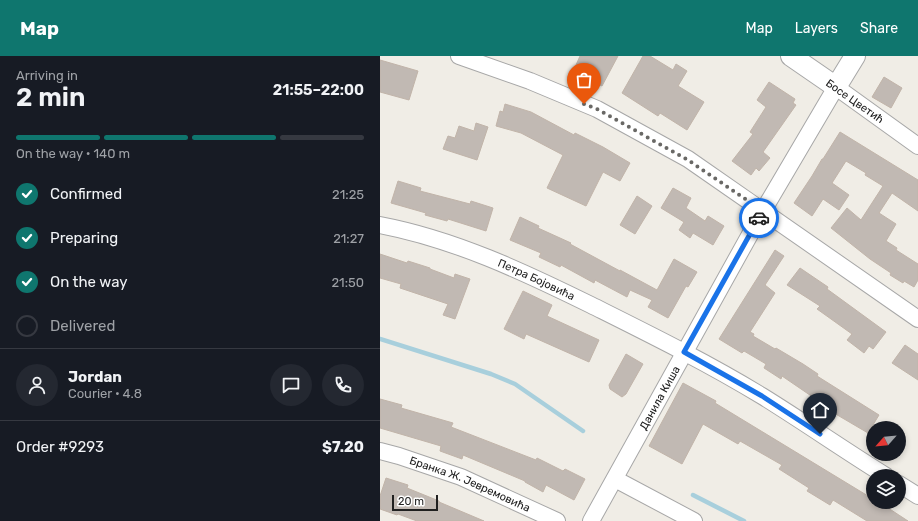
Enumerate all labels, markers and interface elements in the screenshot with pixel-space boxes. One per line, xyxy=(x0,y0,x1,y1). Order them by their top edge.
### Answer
text: Map xyxy=(20,17,59,40)
text: Map xyxy=(746,20,773,37)
text: Layers xyxy=(795,20,838,37)
text: Share xyxy=(860,20,898,37)
pin xyxy=(567,63,601,104)
text: Arriving in xyxy=(16,68,78,83)
icon: bag xyxy=(573,69,595,91)
street label: Босе Цветић xyxy=(823,77,886,126)
text: 21:55–22:00 xyxy=(273,81,364,99)
text: 2 min xyxy=(16,82,85,113)
text: On the way · 140 m xyxy=(16,146,130,161)
icon: check xyxy=(16,183,38,205)
text: Confirmed xyxy=(50,185,122,203)
text: 21:25 xyxy=(332,187,364,202)
courier xyxy=(739,198,779,238)
icon: car xyxy=(748,207,770,229)
icon: check xyxy=(16,227,38,249)
text: Preparing xyxy=(50,229,118,247)
text: 21:27 xyxy=(333,231,364,246)
street label: Петра Бојовића xyxy=(496,257,577,303)
icon: check xyxy=(16,271,38,293)
text: On the way xyxy=(50,273,128,291)
text: 21:50 xyxy=(331,275,364,290)
text: Delivered xyxy=(50,317,115,335)
button: person xyxy=(16,364,58,406)
button: chat xyxy=(270,364,312,406)
button: phone xyxy=(322,364,364,406)
street label: Данила Киша xyxy=(637,364,683,432)
text: Jordan xyxy=(68,368,122,386)
text: Courier · 4.8 xyxy=(68,386,142,401)
pin xyxy=(803,393,837,434)
icon: home xyxy=(809,399,831,421)
north arrow xyxy=(866,421,906,461)
map controls xyxy=(866,421,906,509)
text: Order #9293 xyxy=(16,438,104,456)
text: $7.20 xyxy=(322,438,364,456)
street label: Бранка Ж. Јевремовића xyxy=(408,454,532,515)
button: layers xyxy=(866,469,906,509)
scale bar xyxy=(392,493,438,512)
text: 20 m xyxy=(398,495,424,508)

